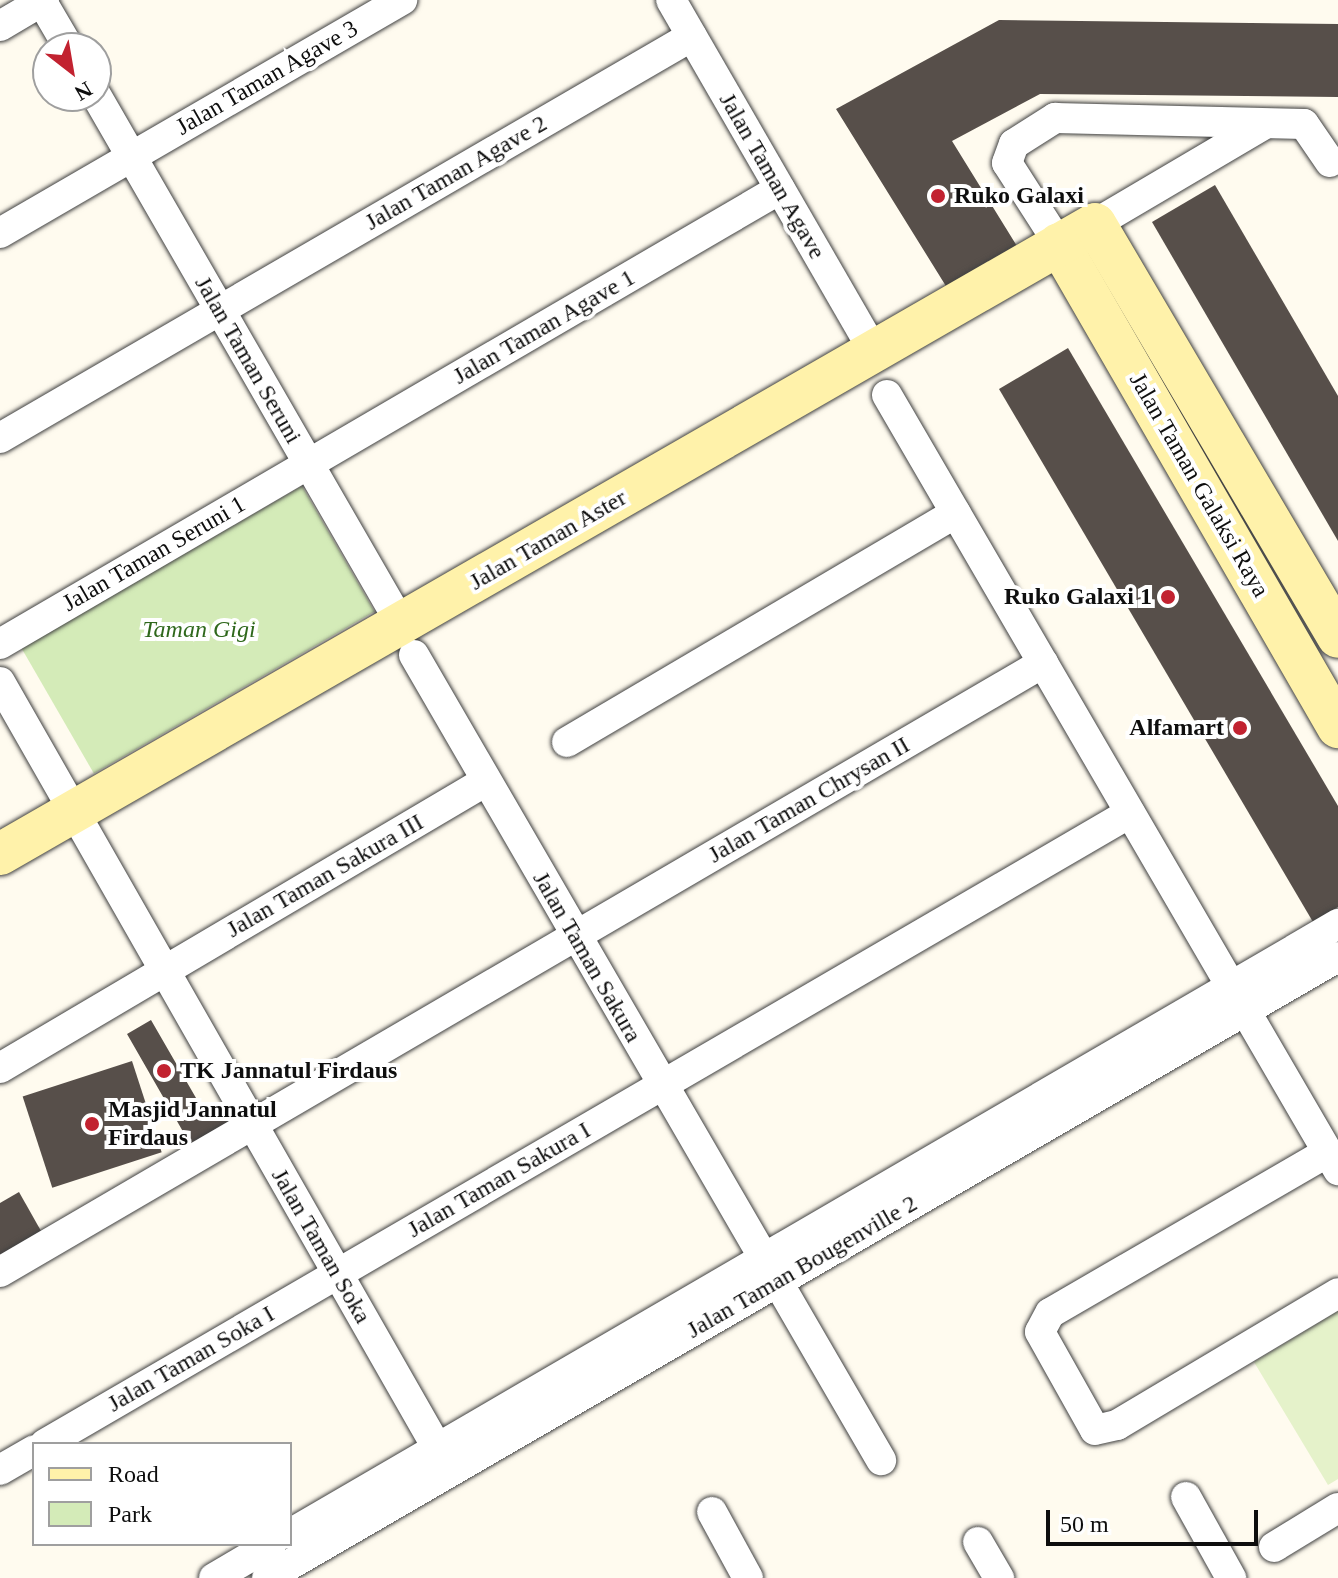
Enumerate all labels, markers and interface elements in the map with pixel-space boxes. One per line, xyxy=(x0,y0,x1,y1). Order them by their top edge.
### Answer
street label: Jalan Taman Agave 3 xyxy=(170,14,364,142)
north arrow xyxy=(32,32,112,112)
text: N xyxy=(70,76,97,106)
street label: Jalan Taman Agave xyxy=(712,87,832,265)
street label: Jalan Taman Agave 2 xyxy=(359,109,553,237)
place label: Ruko Galaxi xyxy=(954,182,1084,210)
marker: Ruko Galaxi xyxy=(929,187,947,205)
street label: Jalan Taman Agave 1 xyxy=(447,263,641,391)
street label: Jalan Taman Seruni xyxy=(188,271,308,449)
street label: Jalan Taman Galaksi Raya xyxy=(1123,367,1275,603)
street label: Jalan Taman Aster xyxy=(464,483,632,597)
street label: Jalan Taman Seruni 1 xyxy=(57,490,251,618)
place label: Ruko Galaxi 1 xyxy=(1004,583,1152,611)
marker: Ruko Galaxi 1 xyxy=(1159,588,1177,606)
park label: Taman Gigi xyxy=(142,616,256,644)
place label: Alfamart xyxy=(1129,714,1224,742)
marker: Alfamart xyxy=(1231,719,1249,737)
street label: Jalan Taman Chrysan II xyxy=(703,730,915,870)
street label: Jalan Taman Sakura III xyxy=(221,808,429,944)
street label: Jalan Taman Sakura xyxy=(526,866,648,1048)
place label: TK Jannatul Firdaus xyxy=(180,1057,397,1085)
marker: TK Jannatul Firdaus xyxy=(155,1062,173,1080)
place label: Masjid Jannatul Firdaus xyxy=(108,1096,277,1152)
marker: Masjid Jannatul Firdaus xyxy=(83,1115,101,1133)
street label: Jalan Taman Sakura I xyxy=(402,1116,596,1244)
street label: Jalan Taman Soka xyxy=(265,1163,377,1329)
street label: Jalan Taman Bougenville 2 xyxy=(682,1189,922,1345)
street label: Jalan Taman Soka I xyxy=(102,1299,280,1419)
legend xyxy=(32,1442,292,1546)
text: Road xyxy=(108,1461,159,1487)
scale bar xyxy=(1050,1494,1262,1544)
text: Park xyxy=(108,1501,152,1527)
text: 50 m xyxy=(1060,1511,1109,1537)

